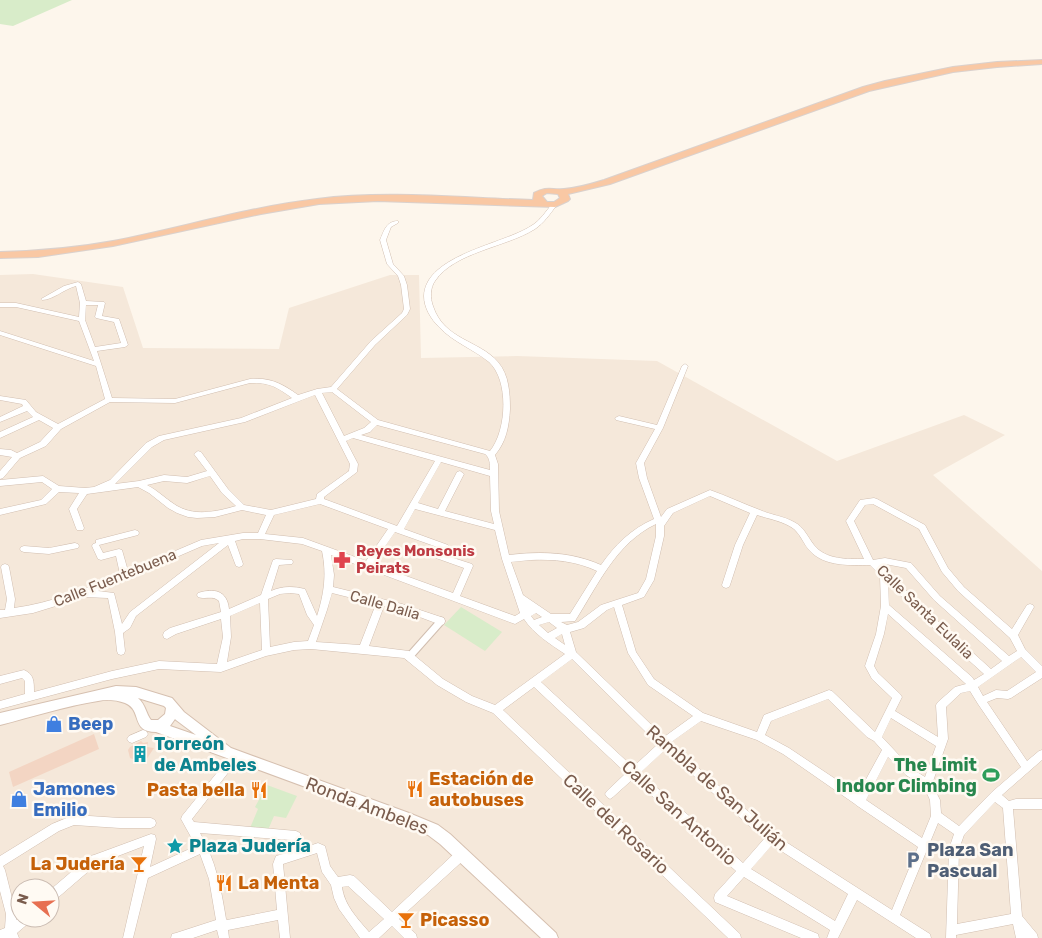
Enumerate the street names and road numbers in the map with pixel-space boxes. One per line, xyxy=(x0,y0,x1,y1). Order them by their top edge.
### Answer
street label: Calle Fuentebuena xyxy=(51,545,179,611)
street label: Calle Santa Eulalia xyxy=(873,561,977,663)
street label: Calle Dalia xyxy=(348,586,422,624)
street label: Rambla de San Julián xyxy=(642,720,792,856)
street label: Calle San Antonio xyxy=(617,756,741,870)
street label: Calle del Rosario xyxy=(558,769,674,879)
street label: Ronda Ambeles xyxy=(302,772,432,840)

